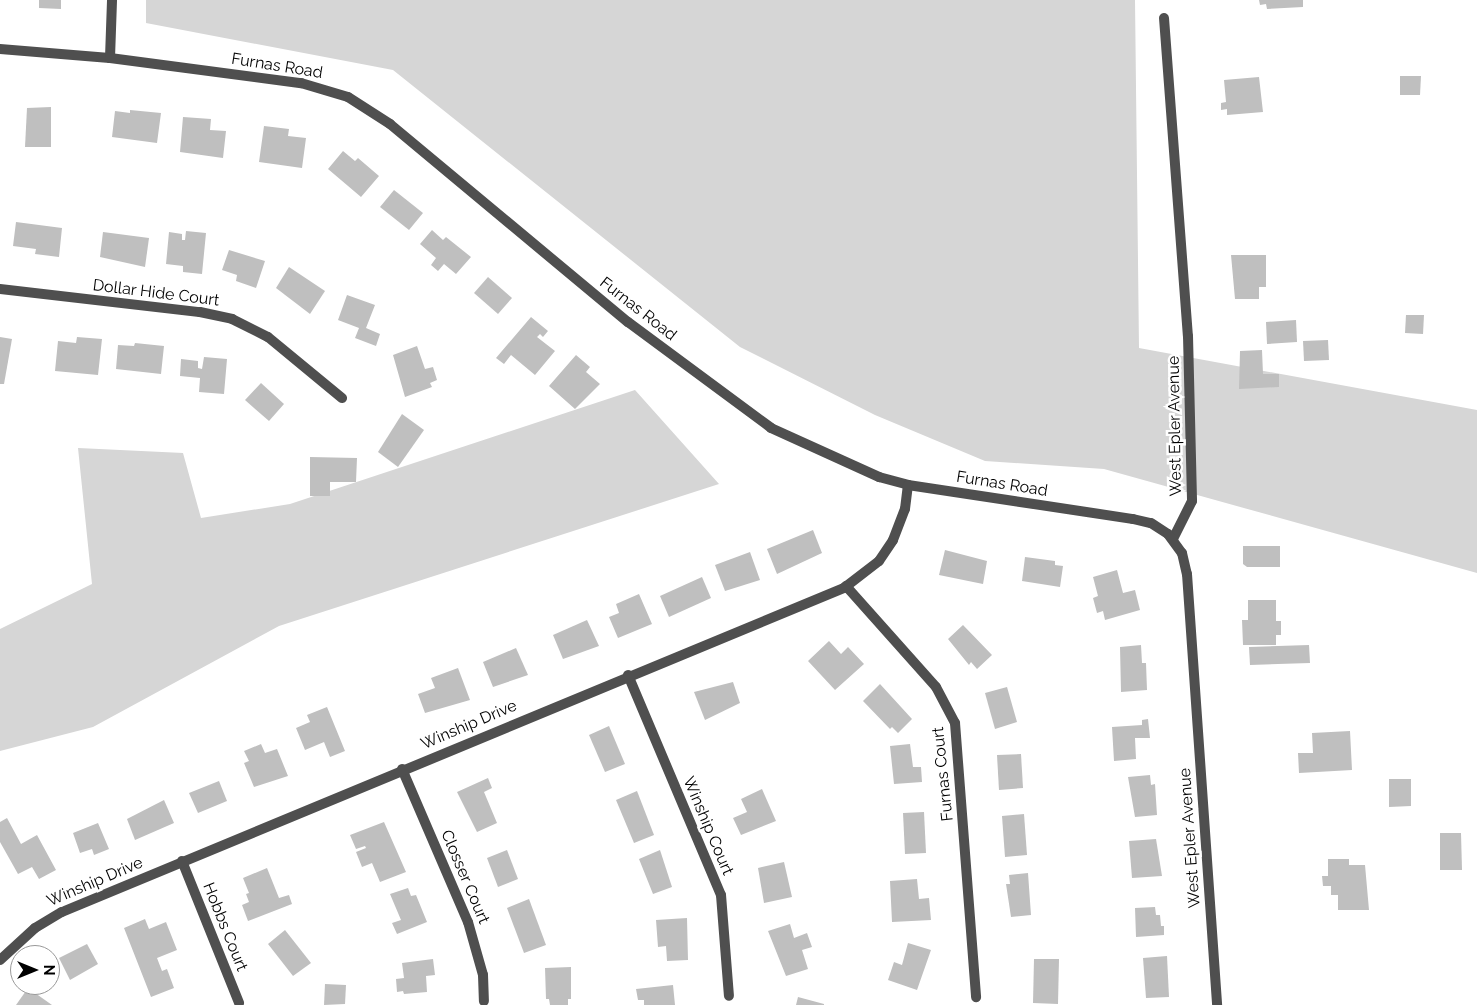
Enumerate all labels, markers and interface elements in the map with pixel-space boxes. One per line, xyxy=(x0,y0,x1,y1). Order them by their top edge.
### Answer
street label: Furnas Road xyxy=(230,49,324,83)
street label: Furnas Road xyxy=(596,273,680,345)
street label: Dollar Hide Court xyxy=(91,276,221,310)
street label: West Epler Avenue xyxy=(1164,355,1186,497)
street label: Furnas Road xyxy=(955,467,1049,501)
street label: Winship Drive xyxy=(418,696,520,754)
street label: Furnas Court xyxy=(928,726,958,822)
street label: West Epler Avenue xyxy=(1175,767,1205,909)
street label: Winship Court xyxy=(679,774,737,878)
street label: Closser Court xyxy=(437,827,493,927)
street label: Winship Drive xyxy=(44,853,146,911)
street label: Hobbs Court xyxy=(199,880,251,974)
north arrow xyxy=(10,945,60,995)
text: N xyxy=(41,965,57,975)

